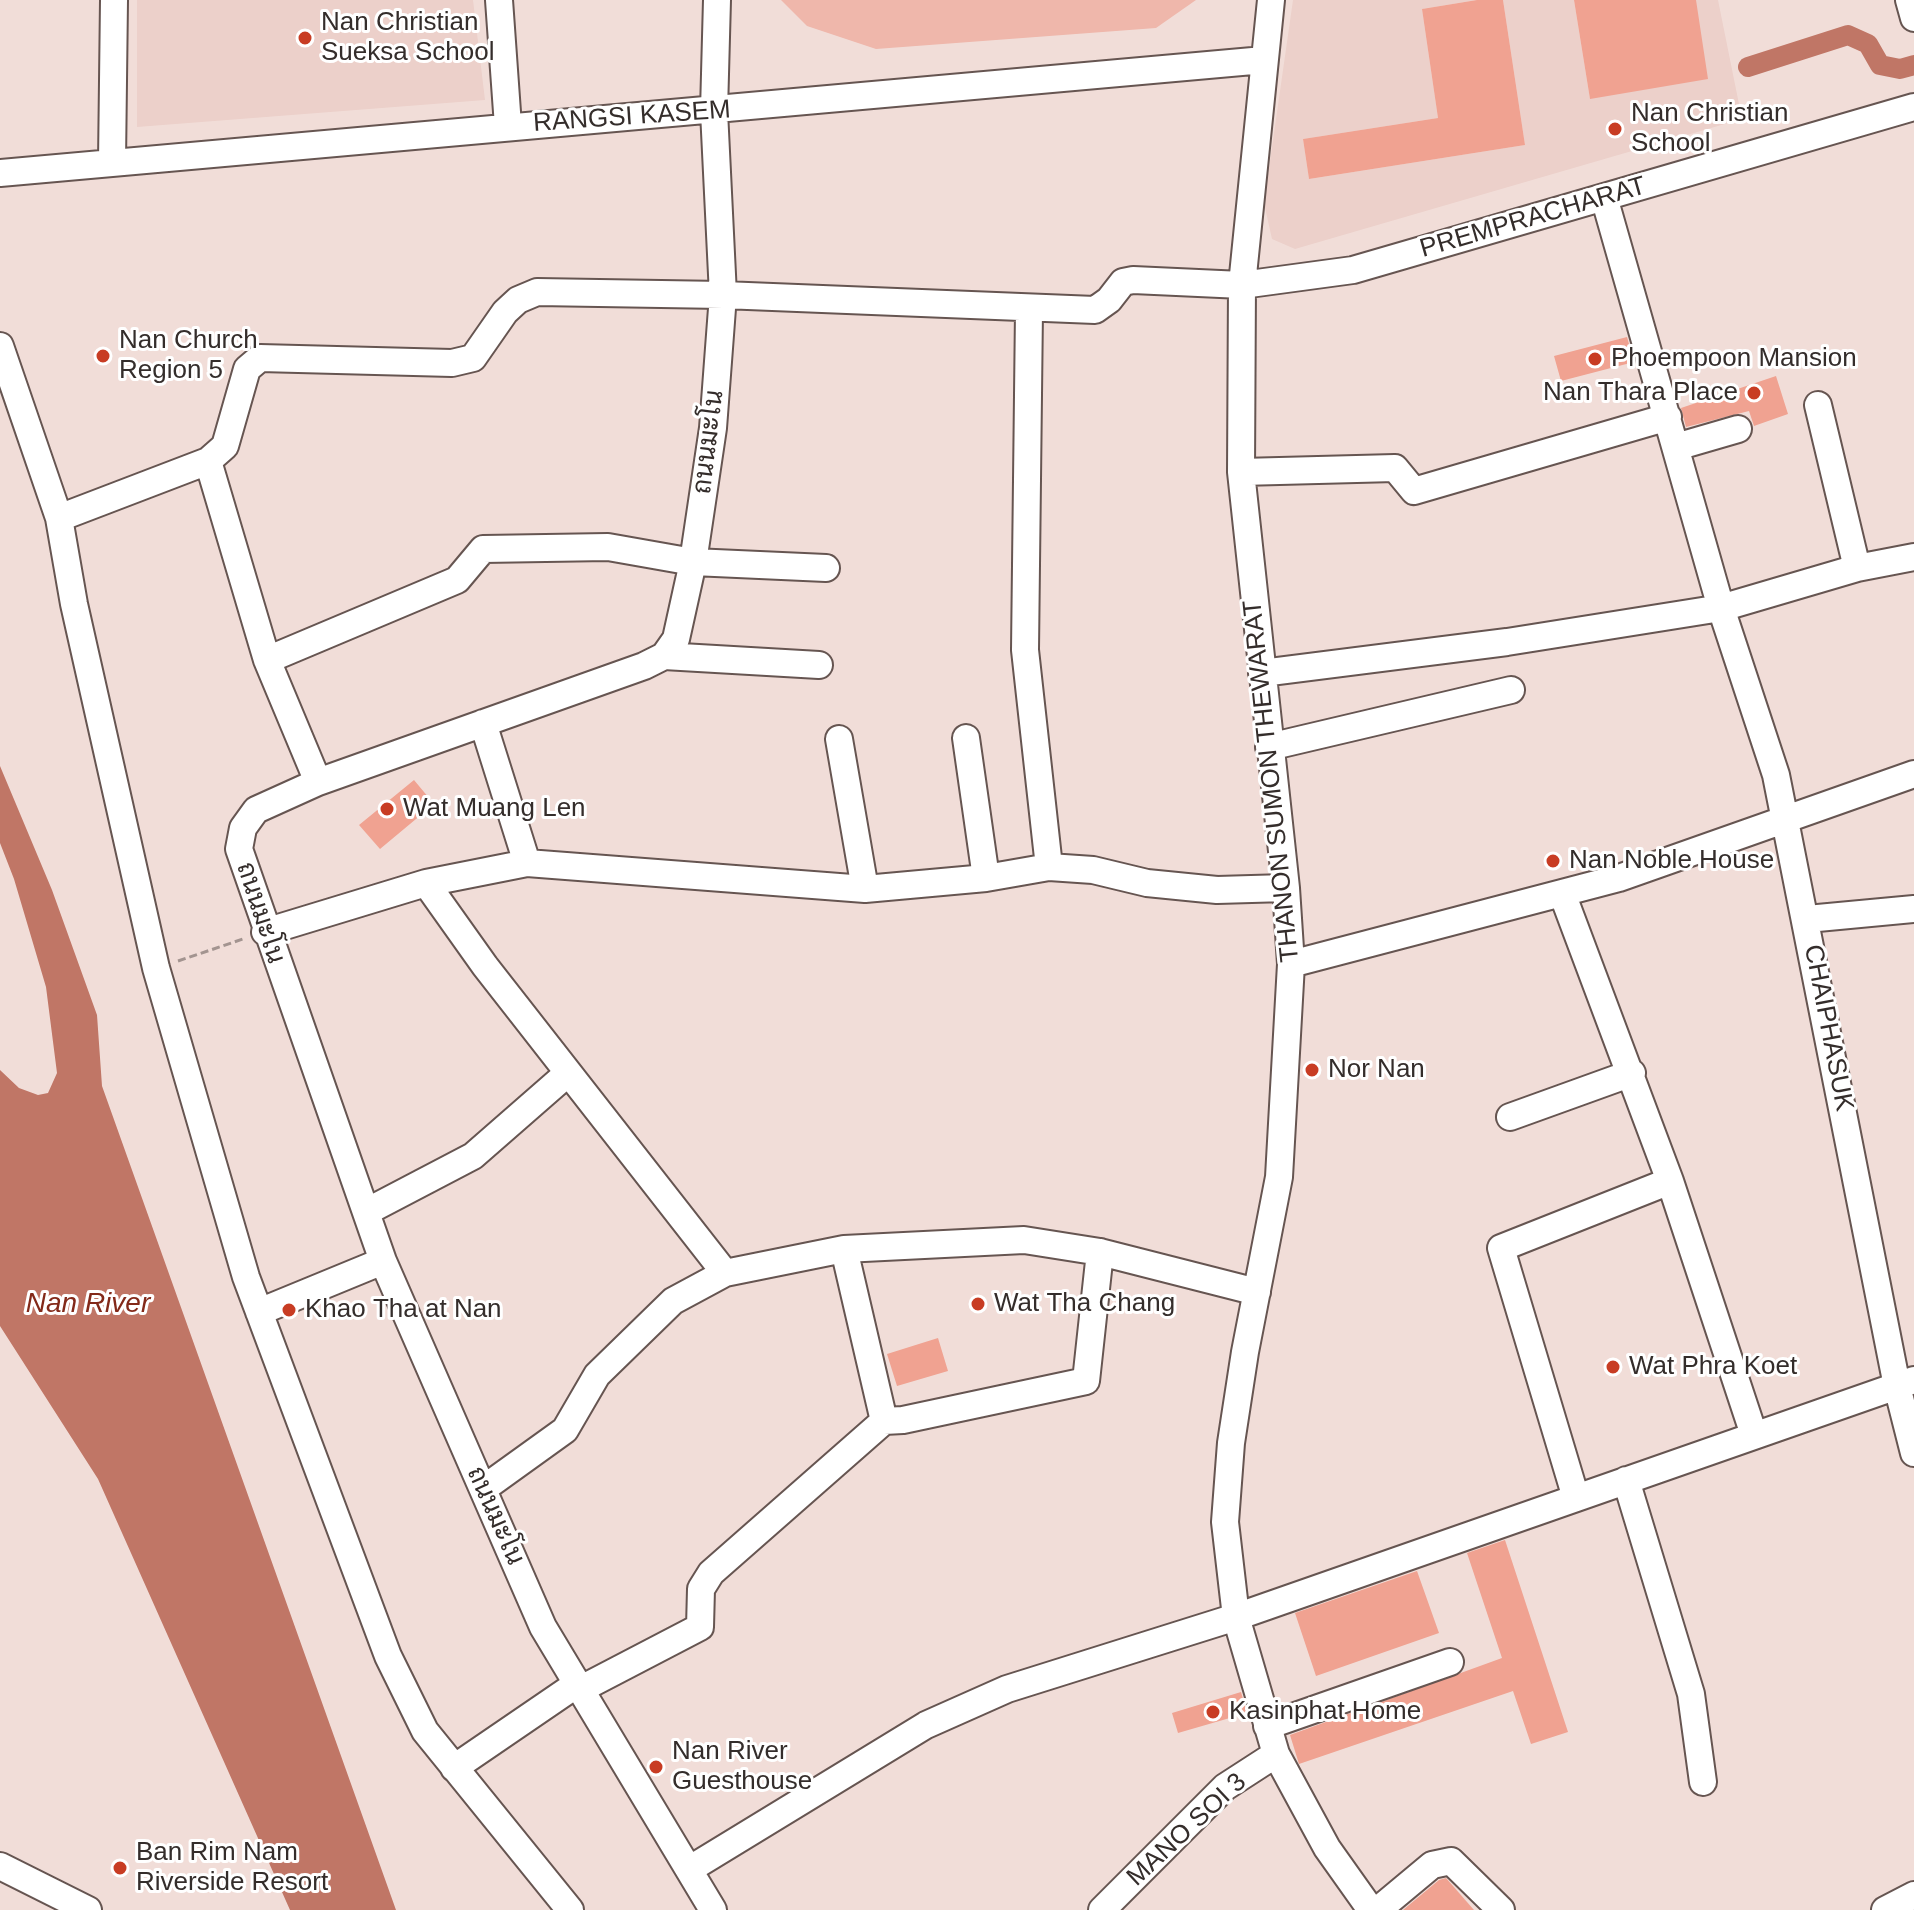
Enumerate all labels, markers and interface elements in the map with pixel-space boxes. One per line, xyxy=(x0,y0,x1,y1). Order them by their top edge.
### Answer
place label: Nan Christian Sueksa School xyxy=(321,7,494,68)
marker: Nan Christian Sueksa School xyxy=(296,29,314,47)
street label: RANGSI KASEM xyxy=(532,95,732,139)
place label: Nan Christian School xyxy=(1631,98,1789,160)
marker: Nan Christian School xyxy=(1606,120,1624,138)
street label: PREMPRACHARAT xyxy=(1416,171,1650,265)
place label: Nan Church Region 5 xyxy=(119,325,258,386)
place label: Phoempoon Mansion xyxy=(1611,343,1857,375)
marker: Nan Church Region 5 xyxy=(94,347,112,365)
marker: Phoempoon Mansion xyxy=(1586,350,1604,368)
place label: Nan Thara Place xyxy=(1543,377,1738,409)
marker: Nan Thara Place xyxy=(1745,384,1763,402)
street label: ถนนมะโน xyxy=(687,388,731,496)
street label: THANON SUMON THEWARAT xyxy=(1237,598,1307,964)
place label: Wat Muang Len xyxy=(403,793,586,825)
marker: Wat Muang Len xyxy=(378,800,396,818)
place label: Nan Noble House xyxy=(1569,845,1774,877)
marker: Nan Noble House xyxy=(1544,852,1562,870)
street label: ถนนมะโน xyxy=(229,858,291,968)
street label: CHAIPHASUK xyxy=(1797,942,1859,1114)
place label: Nor Nan xyxy=(1328,1054,1425,1086)
marker: Nor Nan xyxy=(1303,1061,1321,1079)
water label: Nan River xyxy=(26,1287,150,1321)
place label: Wat Tha Chang xyxy=(994,1288,1175,1320)
place label: Khao Tha at Nan xyxy=(305,1294,502,1326)
marker: Wat Tha Chang xyxy=(969,1295,987,1313)
marker: Khao Tha at Nan xyxy=(280,1301,298,1319)
place label: Wat Phra Koet xyxy=(1629,1351,1797,1383)
marker: Wat Phra Koet xyxy=(1604,1358,1622,1376)
street label: ถนนมะโน xyxy=(459,1462,531,1570)
place label: Kasinphat Home xyxy=(1229,1696,1421,1728)
marker: Kasinphat Home xyxy=(1204,1703,1222,1721)
place label: Nan River Guesthouse xyxy=(672,1736,812,1798)
marker: Nan River Guesthouse xyxy=(647,1758,665,1776)
street label: MANO SOI 3 xyxy=(1121,1767,1253,1893)
place label: Ban Rim Nam Riverside Resort xyxy=(136,1837,328,1898)
marker: Ban Rim Nam Riverside Resort xyxy=(111,1859,129,1877)

